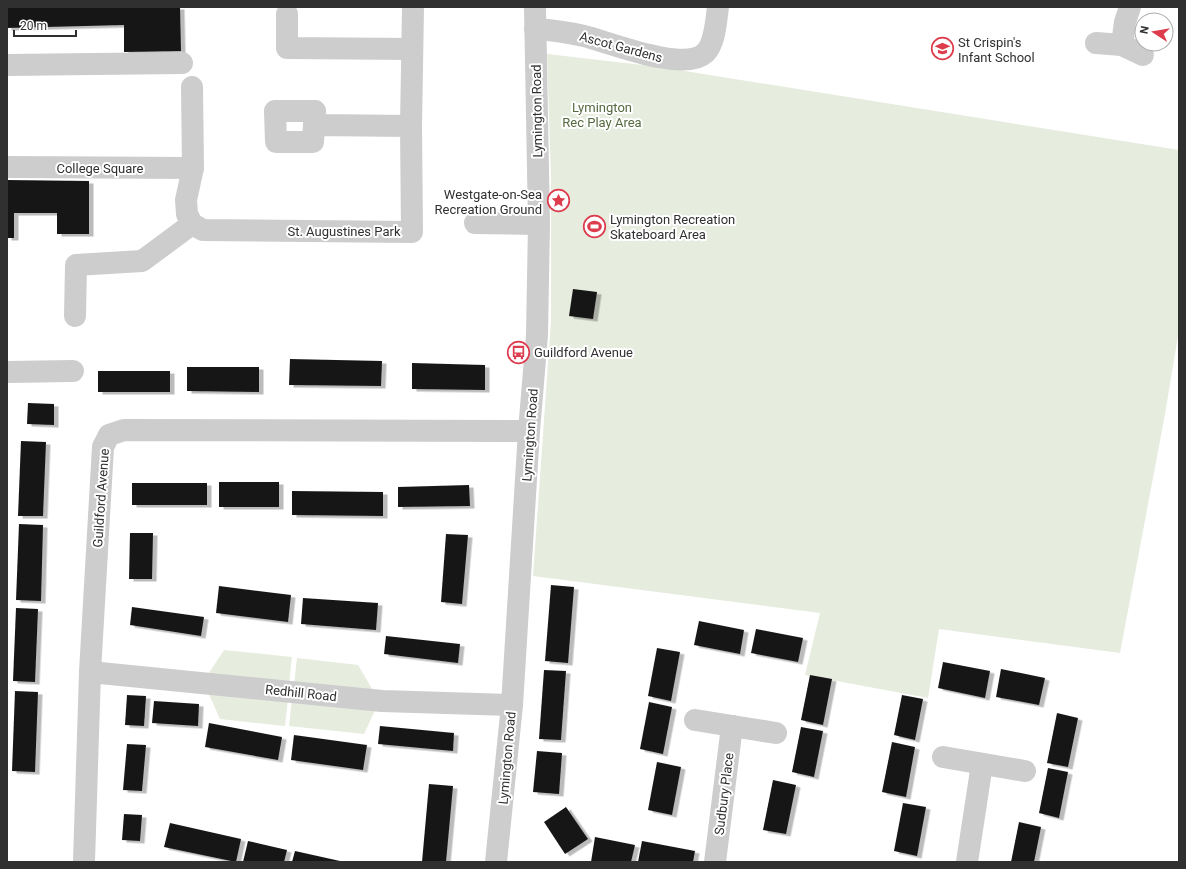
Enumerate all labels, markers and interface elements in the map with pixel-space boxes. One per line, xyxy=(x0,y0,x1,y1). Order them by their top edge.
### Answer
scale bar xyxy=(14,12,76,38)
north arrow xyxy=(1134,12,1174,52)
text: 20 m xyxy=(20,19,47,33)
text: N xyxy=(1138,25,1152,35)
street label: Ascot Gardens xyxy=(578,29,664,65)
place label: St Crispin's Infant School xyxy=(958,35,1035,65)
school or university icon: St Crispin's Infant School xyxy=(929,36,955,62)
street label: Lymington Road xyxy=(529,64,545,158)
park label: Lymington Rec Play Area xyxy=(562,100,642,130)
street label: College Square xyxy=(56,161,144,176)
place label: Westgate-on-Sea Recreation Ground xyxy=(435,187,542,217)
place icon: Westgate-on-Sea Recreation Ground xyxy=(545,188,571,214)
place label: Lymington Recreation Skateboard Area xyxy=(610,212,735,242)
sports icon: Lymington Recreation Skateboard Area xyxy=(582,213,608,239)
street label: St. Augustines Park xyxy=(288,224,401,239)
bus stop icon: Guildford Avenue xyxy=(505,339,531,365)
place label: Guildford Avenue xyxy=(534,345,633,360)
street label: Lymington Road xyxy=(519,388,541,482)
street label: Guildford Avenue xyxy=(90,448,112,548)
street label: Redhill Road xyxy=(264,682,338,704)
street label: Lymington Road xyxy=(495,711,519,805)
street label: Sudbury Place xyxy=(712,752,736,836)

